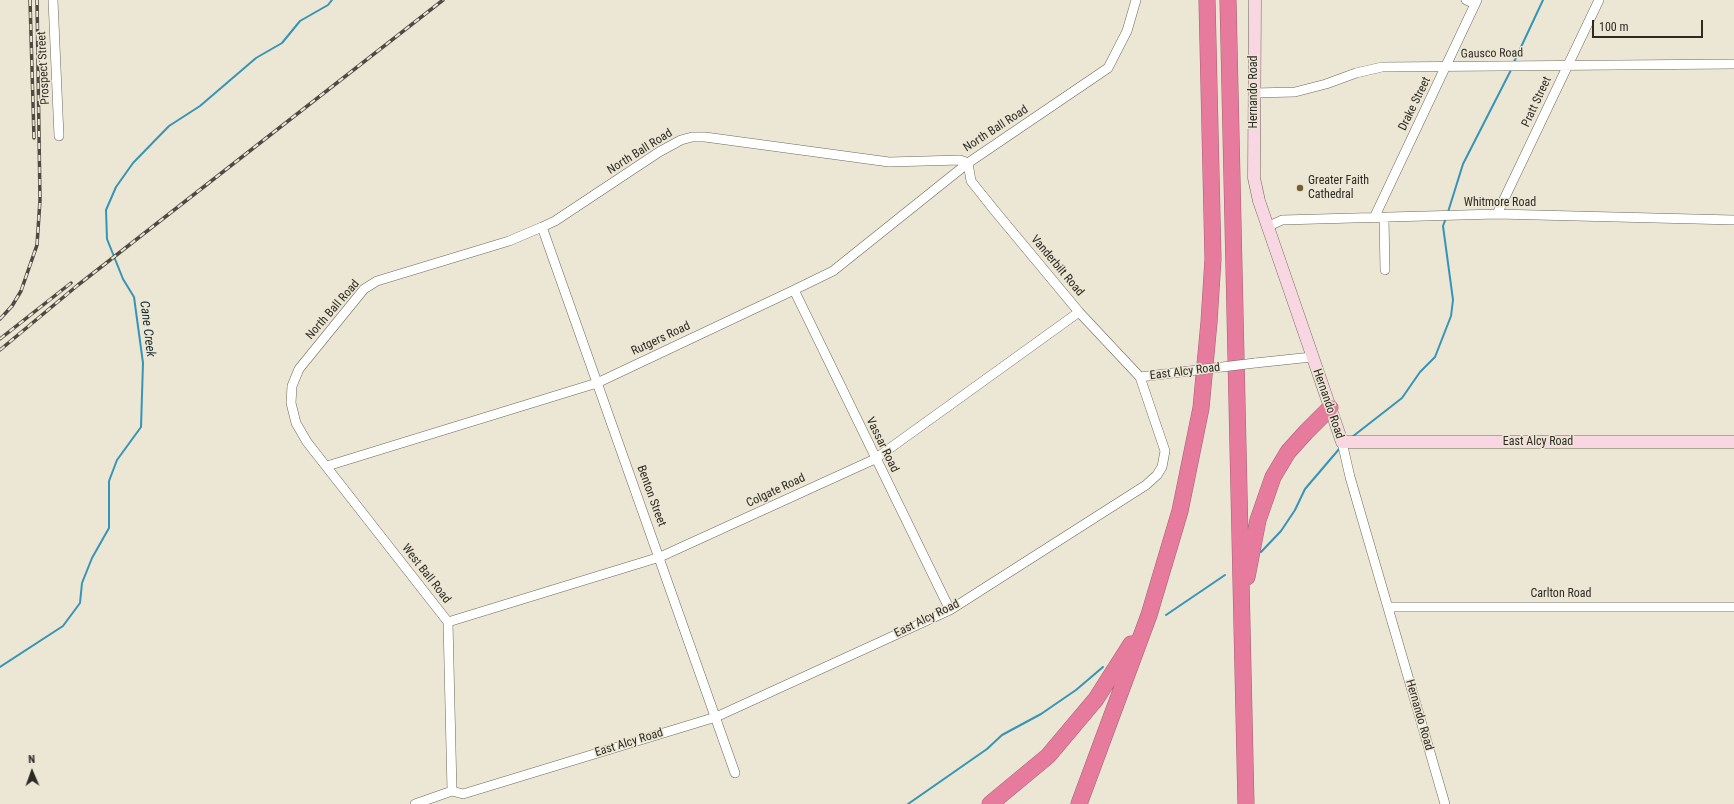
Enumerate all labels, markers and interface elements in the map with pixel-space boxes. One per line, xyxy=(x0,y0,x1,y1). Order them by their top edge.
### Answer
scale bar xyxy=(1594,12,1705,38)
text: 100 m xyxy=(1599,20,1629,34)
street label: Prospect Street xyxy=(35,31,53,105)
street label: Gausco Road xyxy=(1461,46,1523,62)
street label: Hernando Road xyxy=(1247,56,1261,128)
street label: Drake Street xyxy=(1396,75,1434,133)
street label: Pratt Street xyxy=(1519,75,1555,129)
street label: North Ball Road xyxy=(961,103,1031,155)
street label: North Ball Road xyxy=(605,126,675,178)
place label: Greater Faith Cathedral xyxy=(1308,174,1369,202)
marker: Greater Faith Cathedral xyxy=(1295,183,1305,193)
street label: Whitmore Road xyxy=(1464,196,1536,210)
street label: Vanderbilt Road xyxy=(1027,233,1087,299)
street label: North Ball Road xyxy=(303,277,363,343)
water label: Cane Creek xyxy=(136,300,158,358)
street label: Rutgers Road xyxy=(629,319,693,359)
street label: East Alcy Road xyxy=(1149,361,1221,383)
street label: Hernando Road xyxy=(1309,367,1347,441)
street label: Vassar Road xyxy=(863,415,901,475)
street label: East Alcy Road xyxy=(1503,435,1573,449)
street label: Benton Street xyxy=(633,463,669,529)
street label: Colgate Road xyxy=(744,471,808,511)
street label: West Ball Road xyxy=(398,542,454,606)
street label: Carlton Road xyxy=(1530,587,1592,601)
street label: East Alcy Road xyxy=(892,597,962,641)
street label: Hernando Road xyxy=(1402,678,1436,752)
street label: East Alcy Road xyxy=(593,726,665,760)
north arrow xyxy=(12,752,52,792)
text: N xyxy=(28,753,35,766)

